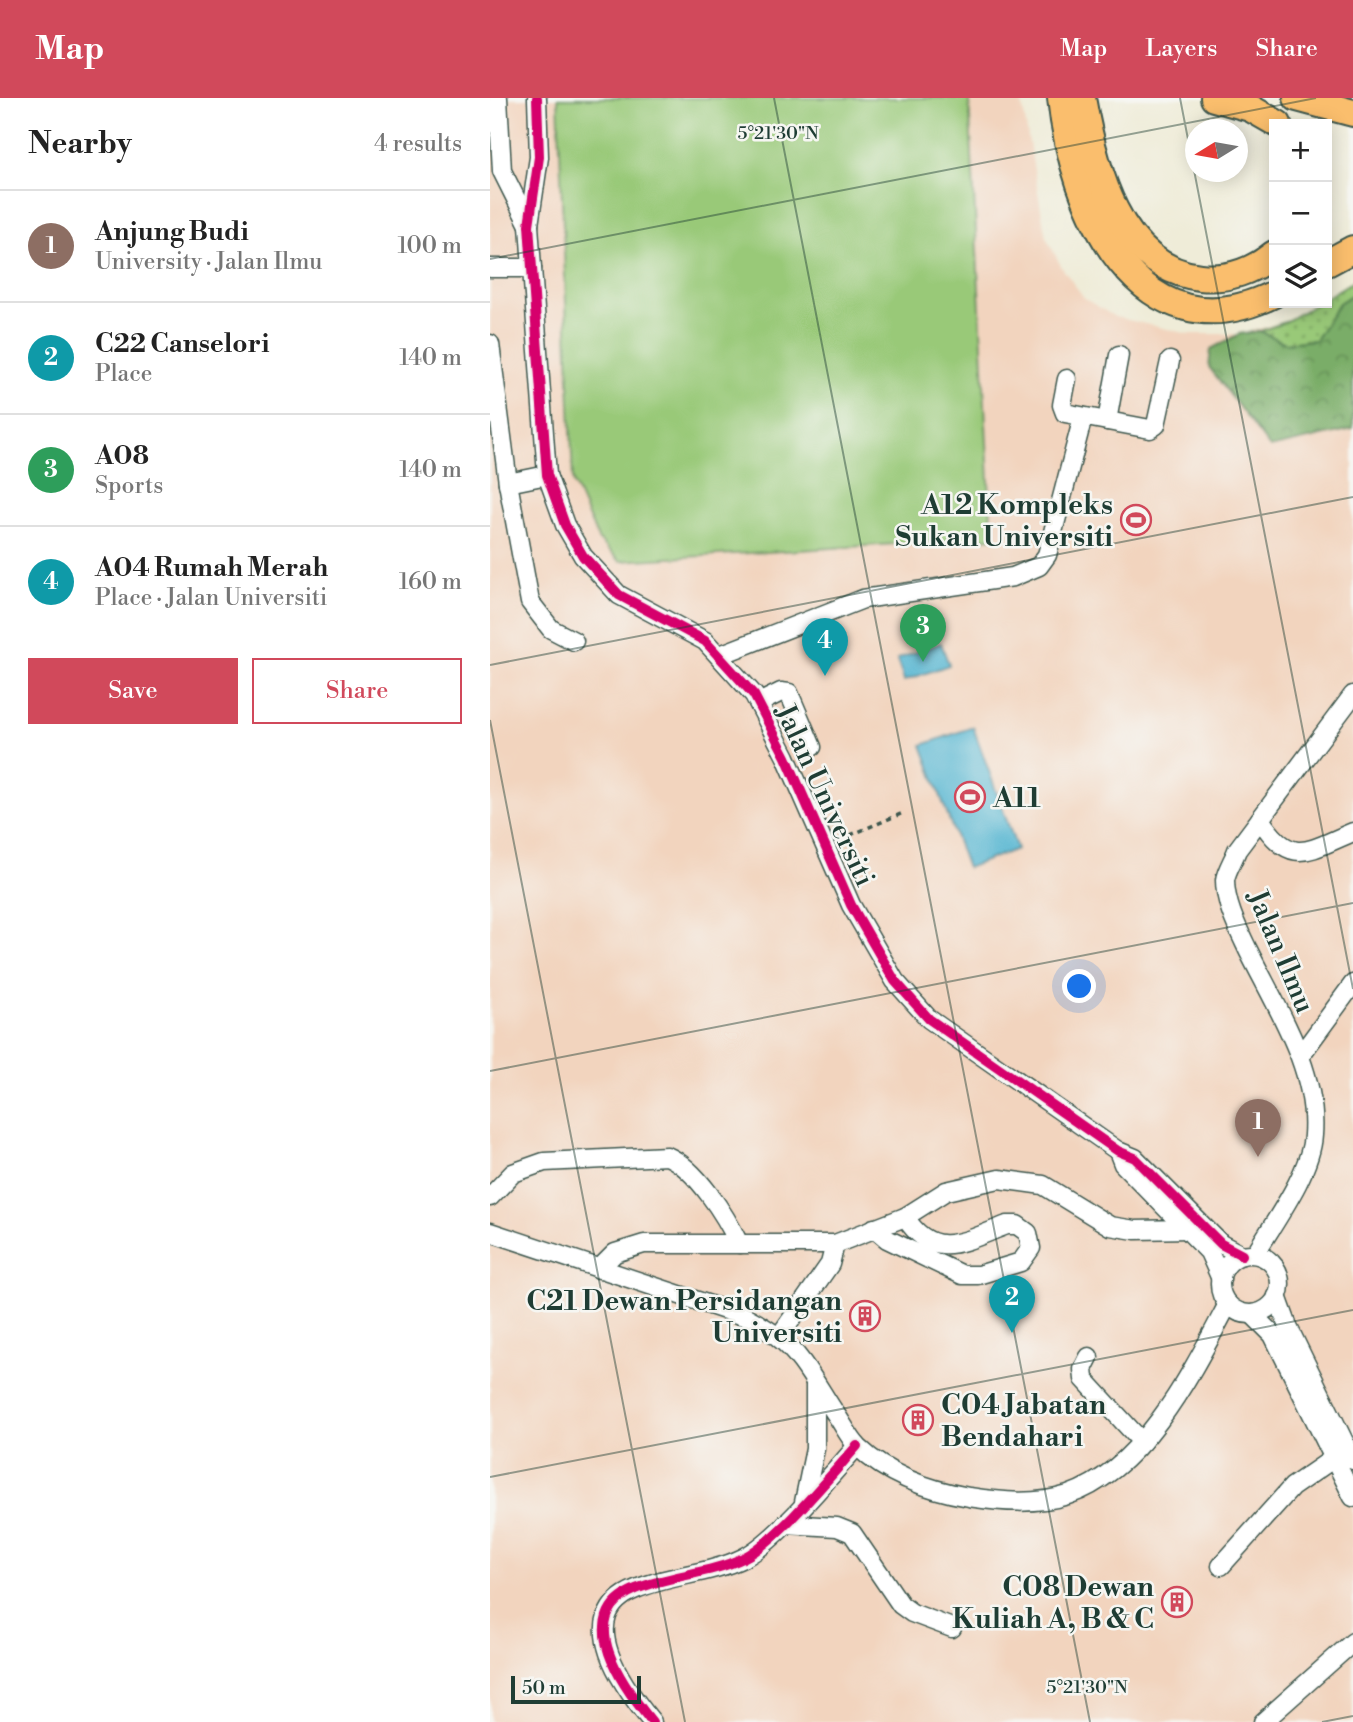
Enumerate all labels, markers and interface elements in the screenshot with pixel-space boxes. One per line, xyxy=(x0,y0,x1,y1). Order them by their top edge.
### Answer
text: Map xyxy=(35,29,104,70)
text: Map xyxy=(1060,34,1107,64)
text: Layers xyxy=(1145,34,1217,64)
text: Share xyxy=(1255,34,1318,64)
north arrow xyxy=(1185,119,1248,182)
map controls xyxy=(1269,119,1332,308)
button: + xyxy=(1269,119,1332,182)
text: 5°21'30"N xyxy=(737,122,819,145)
text: Nearby xyxy=(28,125,132,163)
text: 4 results xyxy=(374,130,462,158)
button: − xyxy=(1269,182,1332,245)
text: Anjung Budi xyxy=(95,216,249,248)
text: 1 xyxy=(45,232,57,260)
text: 100 m xyxy=(397,232,462,260)
button: layers xyxy=(1269,245,1332,308)
text: University · Jalan Ilmu xyxy=(95,248,322,276)
text: C22 Canselori xyxy=(95,328,270,360)
text: 2 xyxy=(44,344,58,372)
text: 140 m xyxy=(399,344,462,372)
text: Place xyxy=(95,360,152,388)
text: A08 xyxy=(95,440,149,472)
text: 3 xyxy=(44,456,58,484)
text: 140 m xyxy=(399,456,462,484)
text: Sports xyxy=(95,472,163,500)
place label: A12 Kompleks Sukan Universiti xyxy=(895,488,1113,555)
sports icon: A12 Kompleks Sukan Universiti xyxy=(1119,503,1153,537)
text: A04 Rumah Merah xyxy=(95,552,328,584)
text: 4 xyxy=(43,568,59,596)
text: 160 m xyxy=(399,568,462,596)
text: Place · Jalan Universiti xyxy=(95,584,327,612)
pin: 3 xyxy=(900,604,946,662)
pin: 4 xyxy=(802,618,848,676)
button: Save xyxy=(28,658,238,724)
button: Share xyxy=(252,658,462,724)
street label: Jalan Universiti xyxy=(767,698,882,892)
sports icon: A11 xyxy=(953,780,987,814)
place label: A11 xyxy=(992,781,1041,816)
street label: Jalan Ilmu xyxy=(1239,884,1322,1018)
your location xyxy=(1062,969,1096,1003)
pin: 1 xyxy=(1235,1099,1281,1157)
pin: 2 xyxy=(989,1275,1035,1333)
place label: C21 Dewan Persidangan Universiti xyxy=(526,1284,842,1351)
building icon: C21 Dewan Persidangan Universiti xyxy=(848,1299,882,1333)
place label: C04 Jabatan Bendahari xyxy=(941,1388,1106,1455)
building icon: C04 Jabatan Bendahari xyxy=(901,1403,935,1437)
place label: C08 Dewan Kuliah A, B & C xyxy=(952,1570,1154,1637)
building icon: C08 Dewan Kuliah A, B & C xyxy=(1160,1585,1194,1619)
scale bar xyxy=(511,1673,640,1705)
text: 50 m xyxy=(522,1676,566,1700)
text: 5°21'30"N xyxy=(1046,1676,1128,1699)

